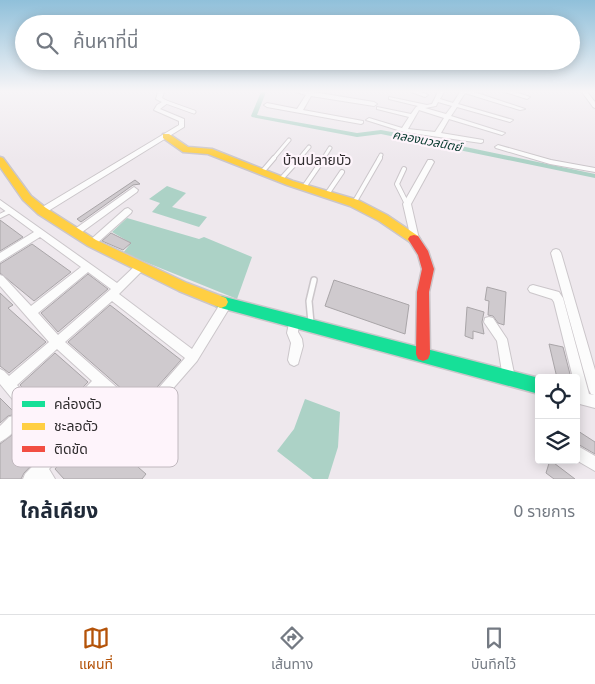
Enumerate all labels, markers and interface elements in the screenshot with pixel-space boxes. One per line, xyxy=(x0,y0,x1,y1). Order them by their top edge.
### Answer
search box xyxy=(15,15,580,70)
icon: search xyxy=(33,29,61,57)
text: ค้นหาที่นี่ xyxy=(73,30,138,52)
water label: คลองนวลนิตย์ xyxy=(391,127,465,155)
district label: บ้านปลายบัว xyxy=(283,152,351,168)
map controls xyxy=(535,374,580,464)
button: locate xyxy=(535,374,580,419)
legend xyxy=(12,387,178,467)
text: คล่องตัว xyxy=(54,396,102,412)
text: ชะลอตัว xyxy=(54,418,98,434)
button: layers xyxy=(535,419,580,464)
text: ติดขัด xyxy=(54,441,88,457)
text: ใกล้เคียง xyxy=(20,498,98,523)
text: 0 รายการ xyxy=(514,502,575,521)
tab: แผนที่ xyxy=(79,624,113,675)
tab: เส้นทาง xyxy=(271,624,313,675)
tab: บันทึกไว้ xyxy=(471,624,516,675)

